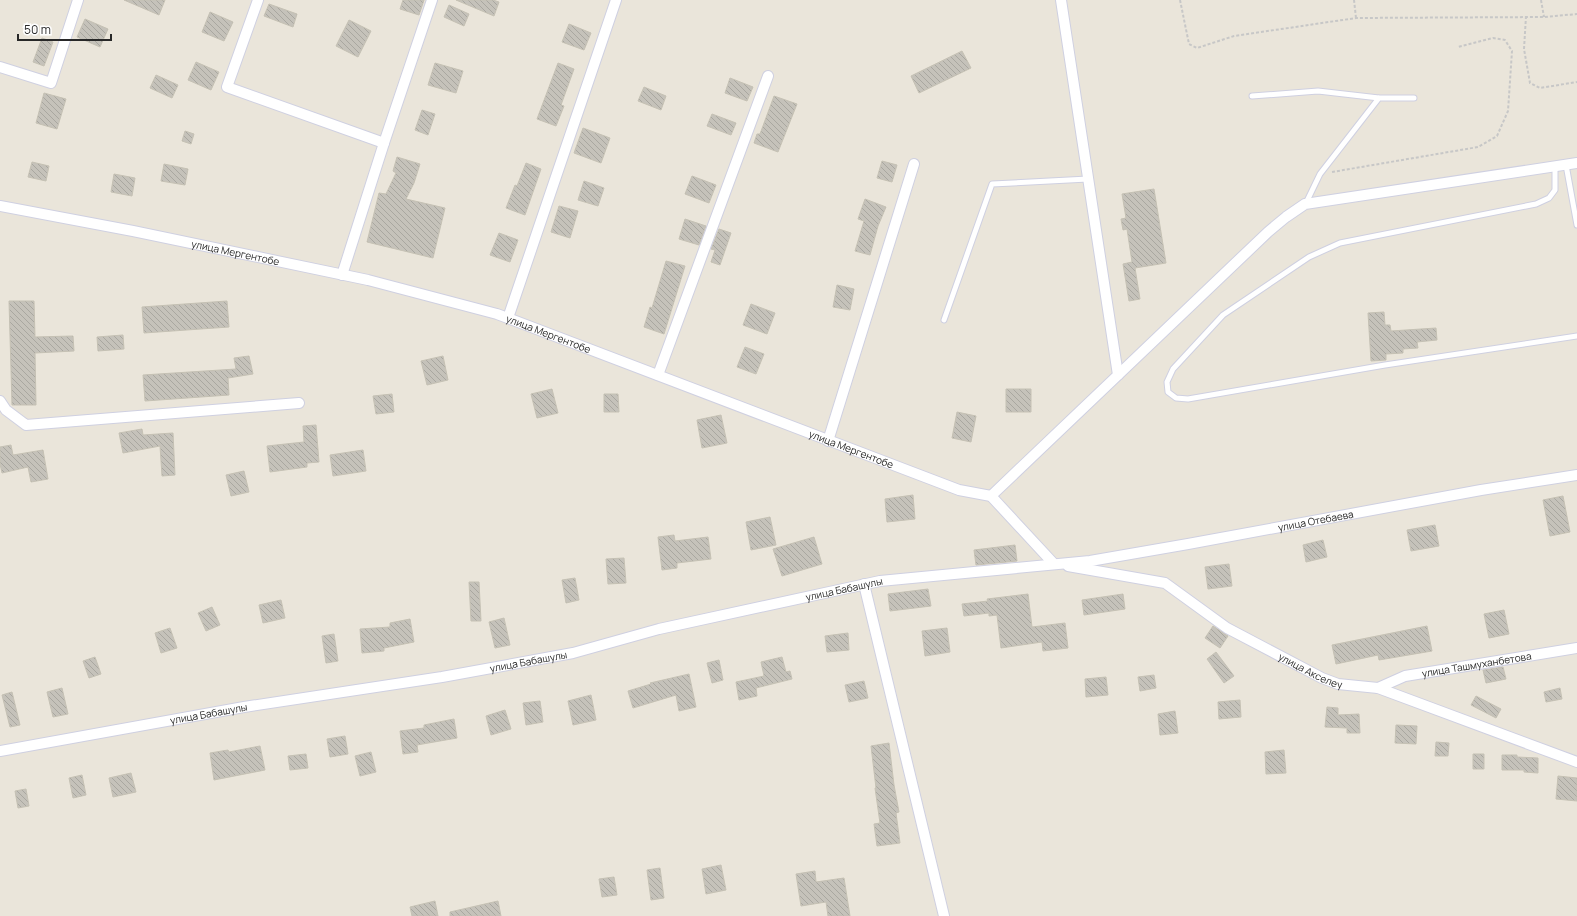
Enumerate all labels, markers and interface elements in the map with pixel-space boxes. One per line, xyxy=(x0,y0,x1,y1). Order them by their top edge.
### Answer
scale bar xyxy=(18,16,111,42)
text: 50 m xyxy=(24,21,51,38)
street label: улица Мергентобе xyxy=(190,236,281,268)
street label: улица Мергентобе xyxy=(504,311,593,356)
street label: улица Мергентобе xyxy=(807,427,896,472)
street label: улица Отебаева xyxy=(1277,507,1355,534)
street label: улица Бабашулы xyxy=(804,574,884,604)
street label: улица Бабашулы xyxy=(489,647,568,675)
street label: улица Акселеу xyxy=(1276,649,1344,691)
street label: улица Ташмуханбетова xyxy=(1421,649,1532,680)
street label: улица Бабашулы xyxy=(169,700,248,727)

